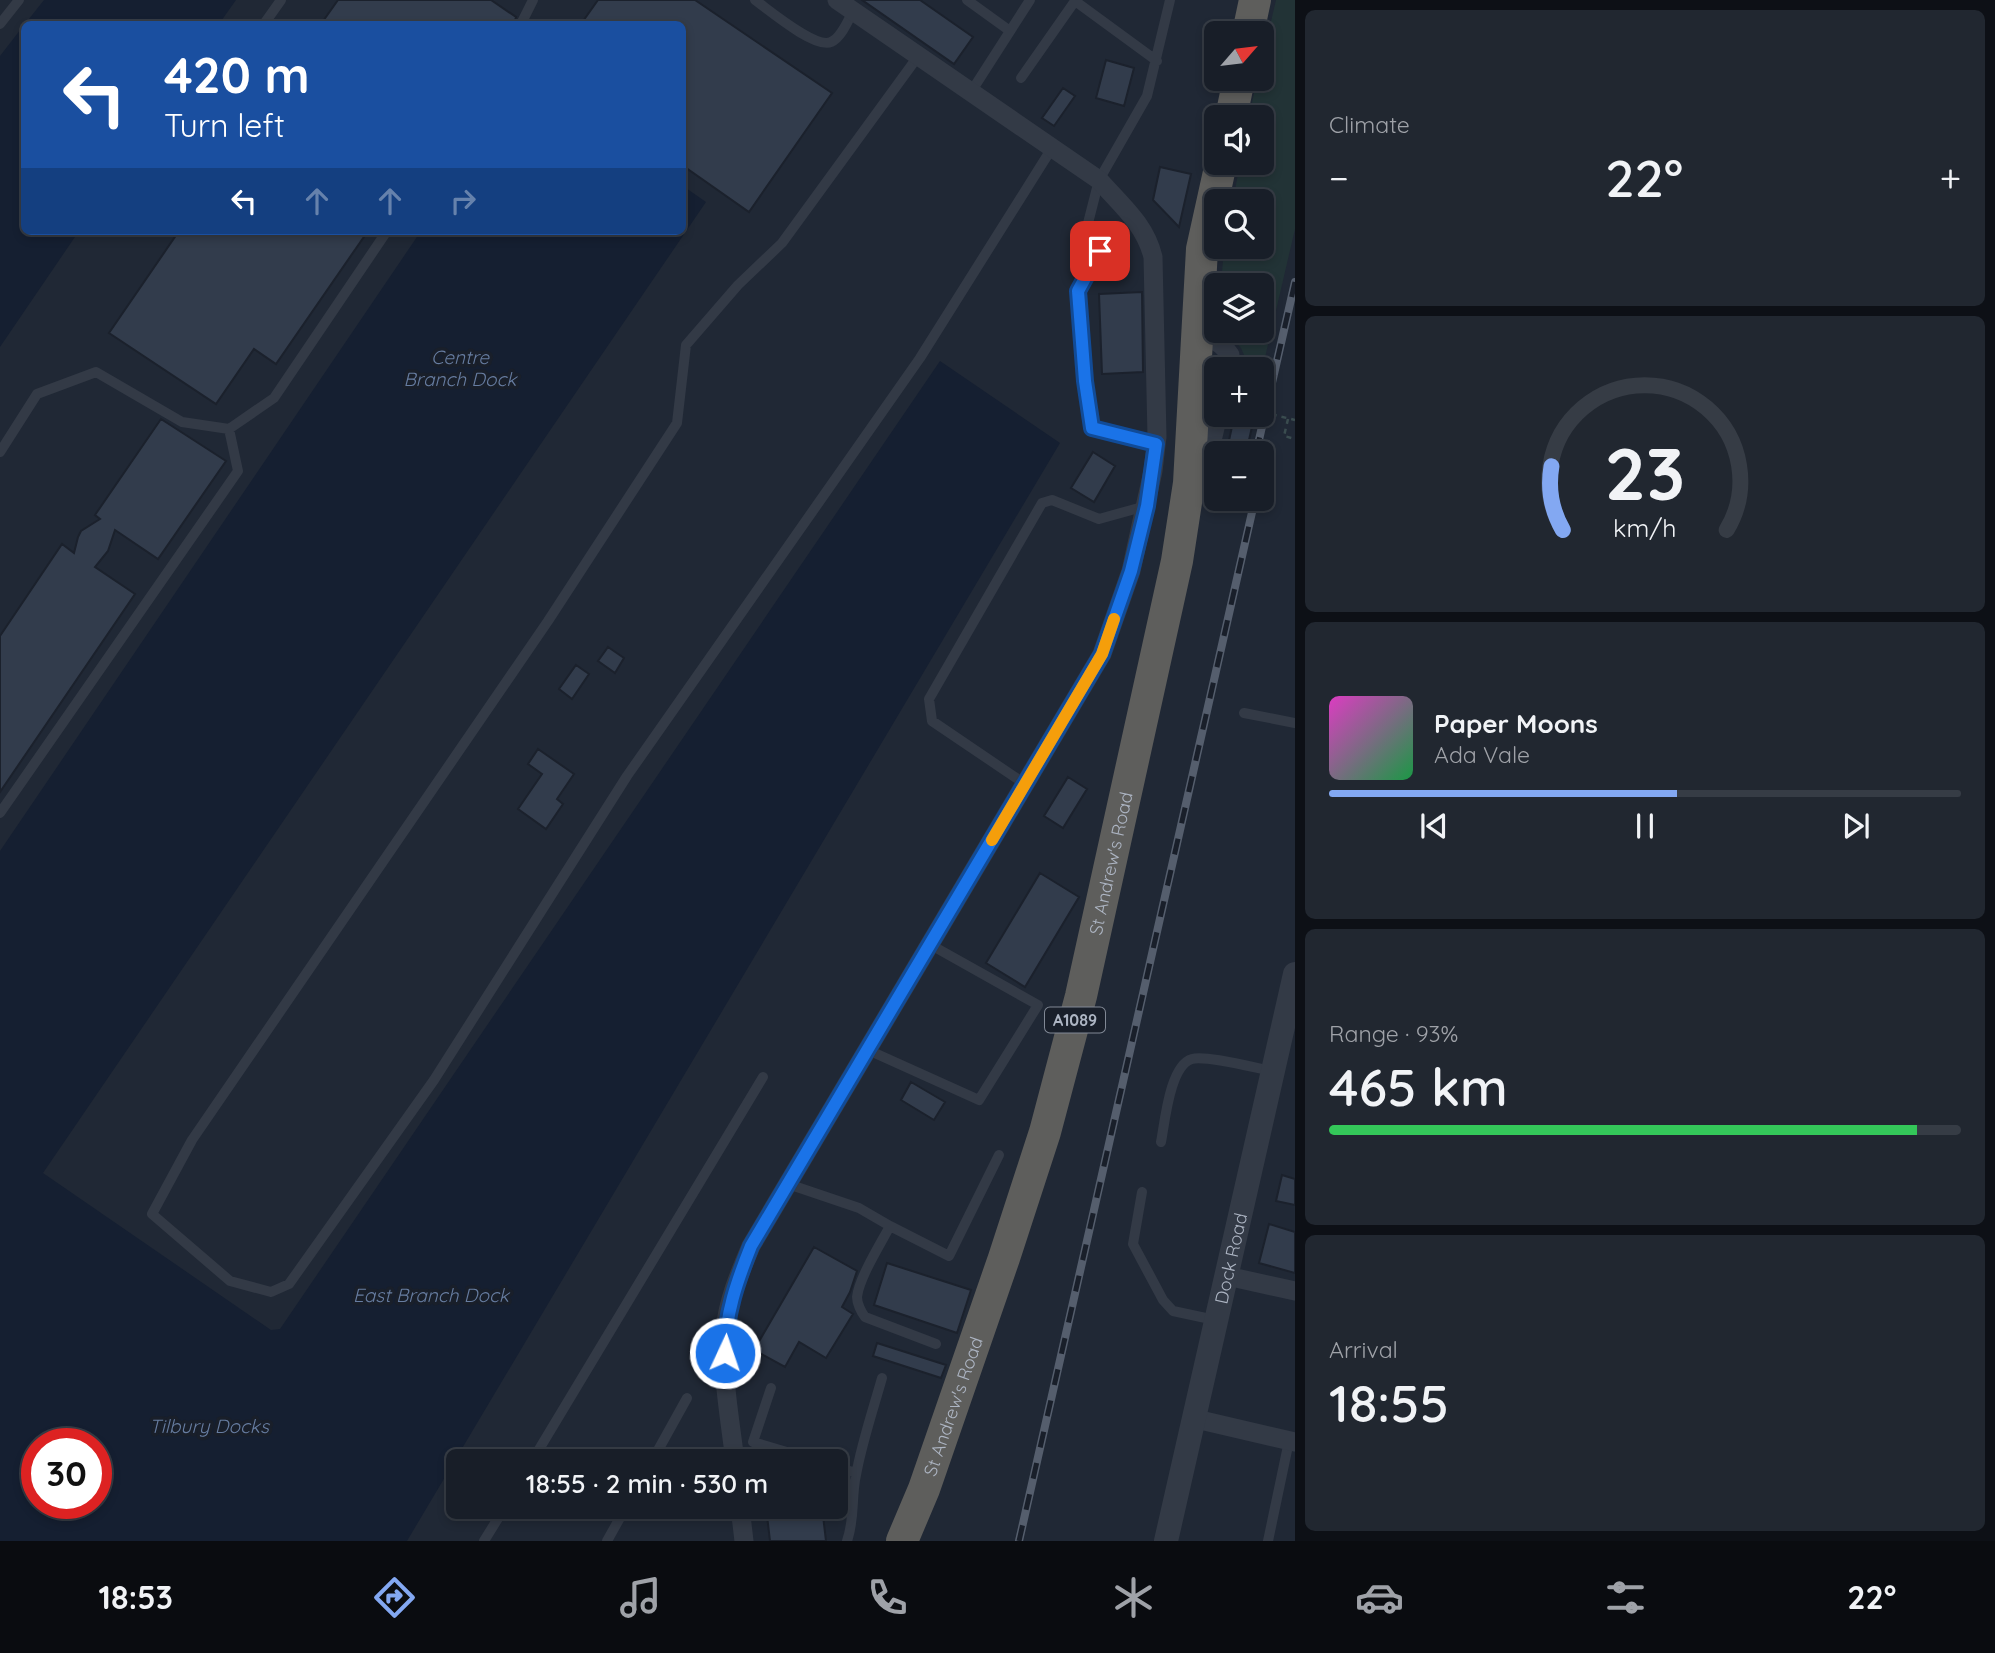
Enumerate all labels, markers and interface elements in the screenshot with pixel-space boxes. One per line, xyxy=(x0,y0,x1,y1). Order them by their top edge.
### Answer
north arrow xyxy=(1204,21,1274,91)
map controls xyxy=(1204,21,1274,511)
text: 420 m xyxy=(164,44,310,105)
icon: left xyxy=(49,49,140,140)
text: Turn left xyxy=(164,105,285,145)
button: sound xyxy=(1204,105,1274,175)
text: Climate xyxy=(1329,110,1410,139)
text: 22° xyxy=(1605,145,1683,210)
text: − xyxy=(1329,154,1349,202)
text: + xyxy=(1940,154,1961,202)
icon: left xyxy=(225,182,263,220)
icon: ahead xyxy=(298,182,336,220)
icon: ahead xyxy=(371,182,409,220)
icon: right xyxy=(444,182,482,220)
button: search xyxy=(1204,189,1274,259)
pin xyxy=(1070,221,1130,281)
icon: arrive xyxy=(1081,232,1119,270)
button: layers xyxy=(1204,273,1274,343)
water label: Centre Branch Dock xyxy=(403,345,518,391)
button: + xyxy=(1204,357,1274,427)
text: 23 xyxy=(1605,428,1685,519)
button: − xyxy=(1204,441,1274,511)
text: km/h xyxy=(1613,512,1677,543)
text: Paper Moons xyxy=(1434,707,1598,740)
text: Ada Vale xyxy=(1434,740,1530,769)
street label: St Andrew's Road xyxy=(1083,790,1137,937)
icon: previous xyxy=(1415,807,1453,845)
icon: pause xyxy=(1626,807,1664,845)
icon: next xyxy=(1837,807,1875,845)
road number: A1089 xyxy=(1045,1008,1105,1032)
text: Range · 93% xyxy=(1329,1019,1458,1048)
text: 465 km xyxy=(1329,1054,1508,1119)
street label: Dock Road xyxy=(1209,1211,1252,1306)
water label: East Branch Dock xyxy=(353,1283,511,1307)
position arrow xyxy=(688,1316,762,1390)
street label: St Andrew's Road xyxy=(918,1334,987,1479)
text: Arrival xyxy=(1329,1335,1398,1364)
text: 18:55 xyxy=(1329,1370,1449,1435)
water label: Tilbury Docks xyxy=(149,1414,270,1438)
speed limit sign: 30 xyxy=(21,1428,112,1519)
text: 18:55 · 2 min · 530 m xyxy=(526,1467,768,1500)
icon: directions xyxy=(370,1573,419,1622)
icon: music xyxy=(616,1573,665,1622)
icon: phone xyxy=(863,1573,912,1622)
icon: climate xyxy=(1109,1573,1158,1622)
icon: car xyxy=(1355,1573,1404,1622)
icon: filters xyxy=(1601,1573,1650,1622)
text: 18:53 xyxy=(99,1577,173,1617)
text: 22° xyxy=(1847,1577,1896,1617)

